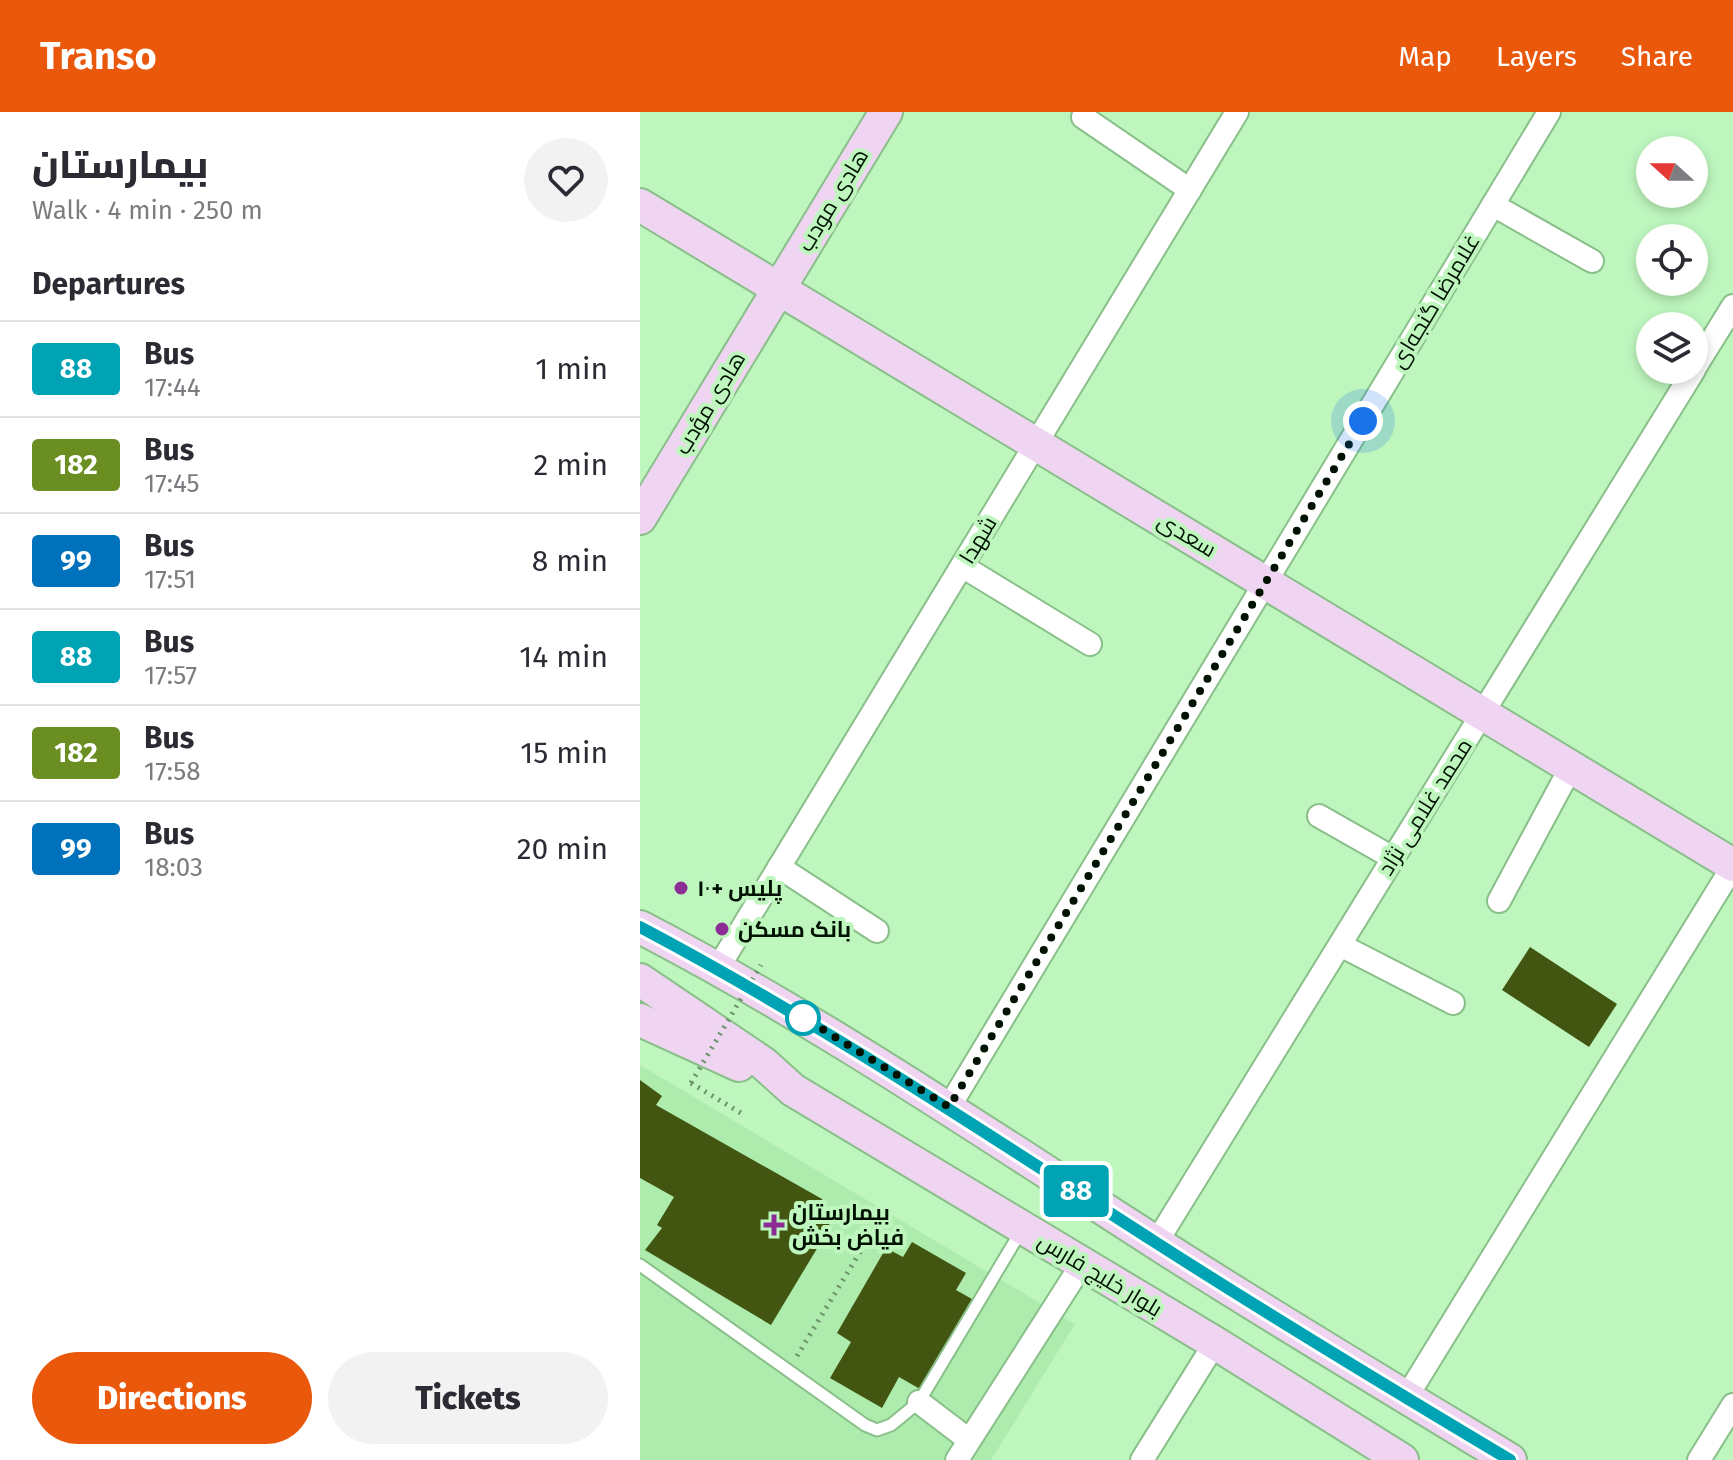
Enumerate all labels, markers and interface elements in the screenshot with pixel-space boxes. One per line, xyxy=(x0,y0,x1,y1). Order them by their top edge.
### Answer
text: Transo xyxy=(40,33,157,79)
text: Map xyxy=(1398,40,1452,73)
text: Layers xyxy=(1496,40,1577,73)
text: Share xyxy=(1621,40,1693,73)
north arrow xyxy=(1636,136,1708,208)
map controls xyxy=(1636,136,1708,384)
button: heart xyxy=(524,138,608,222)
text: بیمارستان xyxy=(32,142,208,188)
street label: هادی مودب xyxy=(792,144,874,256)
text: Walk · 4 min · 250 m xyxy=(32,195,263,226)
button: locate xyxy=(1636,224,1708,296)
street label: غلامرضا گنجه‌ای xyxy=(1384,229,1486,373)
text: Departures xyxy=(32,266,185,302)
button: layers xyxy=(1636,312,1708,384)
text: Bus xyxy=(144,336,194,372)
street label: هادی مؤدب xyxy=(669,347,751,459)
text: 1 min xyxy=(535,351,608,387)
text: 88 xyxy=(60,352,92,385)
text: 17:44 xyxy=(144,372,201,403)
your location xyxy=(1343,401,1383,441)
text: Bus xyxy=(144,432,194,468)
text: 2 min xyxy=(533,447,608,483)
text: 182 xyxy=(54,448,98,481)
text: 17:45 xyxy=(144,468,200,499)
street label: سعدی xyxy=(1153,507,1221,563)
street label: شهدا xyxy=(953,511,1003,569)
text: Bus xyxy=(144,528,194,564)
text: 8 min xyxy=(532,543,608,579)
text: 99 xyxy=(60,544,92,577)
text: 17:51 xyxy=(144,564,196,595)
text: Bus xyxy=(144,624,194,660)
text: 14 min xyxy=(519,639,608,675)
text: 88 xyxy=(60,640,92,673)
text: 17:57 xyxy=(144,660,197,691)
text: Bus xyxy=(144,720,194,756)
street label: محمد غلامی نژاد xyxy=(1372,734,1478,880)
text: 15 min xyxy=(520,735,608,771)
text: 182 xyxy=(54,736,98,769)
text: 17:58 xyxy=(144,756,201,787)
text: Bus xyxy=(144,816,194,852)
text: 20 min xyxy=(517,831,608,867)
text: 99 xyxy=(60,832,92,865)
text: 18:03 xyxy=(144,852,203,883)
place label: پلیس +۱۰ xyxy=(697,875,782,904)
marker: پلیس +۱۰ xyxy=(672,879,690,897)
place label: بانک مسکن xyxy=(738,916,851,943)
marker: بانک مسکن xyxy=(713,920,731,938)
unlabelled marker xyxy=(786,1001,820,1035)
line badge: 88 xyxy=(1040,1165,1112,1217)
text: 88 xyxy=(1060,1174,1092,1207)
place label: بیمارستان فیاض بخش xyxy=(792,1199,904,1251)
marker: بیمارستان فیاض بخش xyxy=(763,1214,785,1236)
street label: بلوار خلیج فارس xyxy=(1032,1227,1167,1324)
button: Directions xyxy=(32,1352,312,1444)
button: Tickets xyxy=(328,1352,608,1444)

